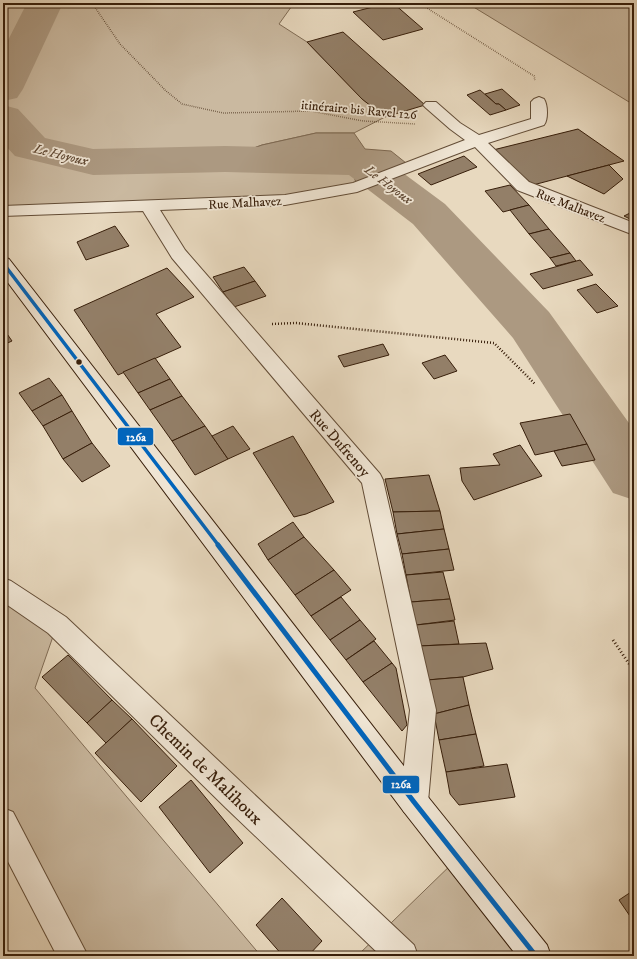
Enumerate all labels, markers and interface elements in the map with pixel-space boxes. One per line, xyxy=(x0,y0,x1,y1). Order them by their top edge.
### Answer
street label: itinéraire bis Ravel 126 xyxy=(300,97,419,123)
water label: Le Hoyoux xyxy=(31,140,91,170)
water label: Le Hoyoux xyxy=(361,161,416,208)
street label: Rue Malhavez xyxy=(534,185,608,227)
street label: Rue Malhavez xyxy=(208,193,282,213)
unlabelled marker xyxy=(74,357,84,367)
street label: Rue Dufrenoy xyxy=(305,405,375,482)
line badge: 126a xyxy=(117,427,154,446)
text: 126a xyxy=(126,431,146,445)
street label: Chemin de Malihoux xyxy=(144,710,267,830)
line badge: 126a xyxy=(382,775,420,794)
text: 126a xyxy=(391,778,411,792)

